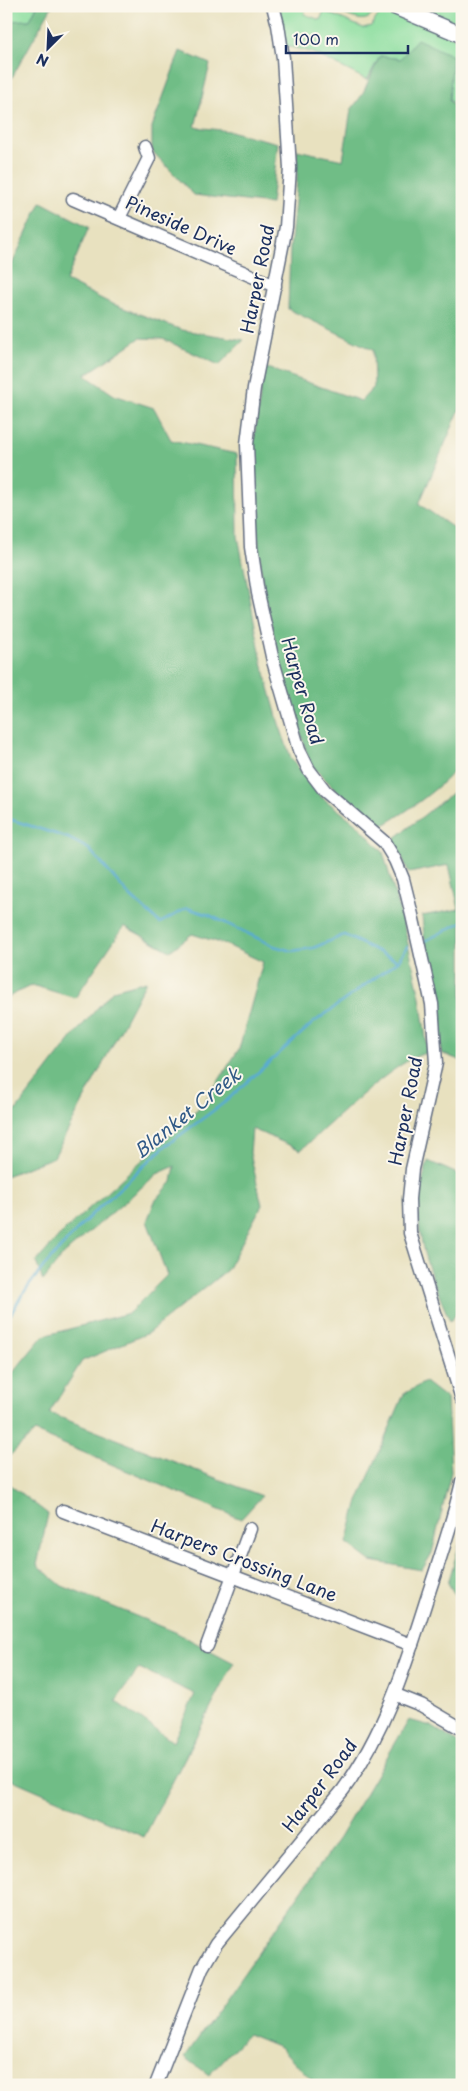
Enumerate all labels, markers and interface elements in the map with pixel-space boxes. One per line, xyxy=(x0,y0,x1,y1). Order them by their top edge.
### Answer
north arrow xyxy=(22,22,72,72)
scale bar xyxy=(286,22,408,54)
text: 100 m xyxy=(293,27,339,50)
text: N xyxy=(33,48,52,72)
street label: Pineside Drive xyxy=(122,188,242,261)
street label: Harper Road xyxy=(233,222,280,336)
street label: Harper Road xyxy=(275,634,332,747)
street label: Harper Road xyxy=(381,1054,428,1168)
water label: Blanket Creek xyxy=(127,1059,247,1164)
street label: Harpers Crossing Lane xyxy=(147,1512,342,1608)
street label: Harper Road xyxy=(275,1733,363,1837)

